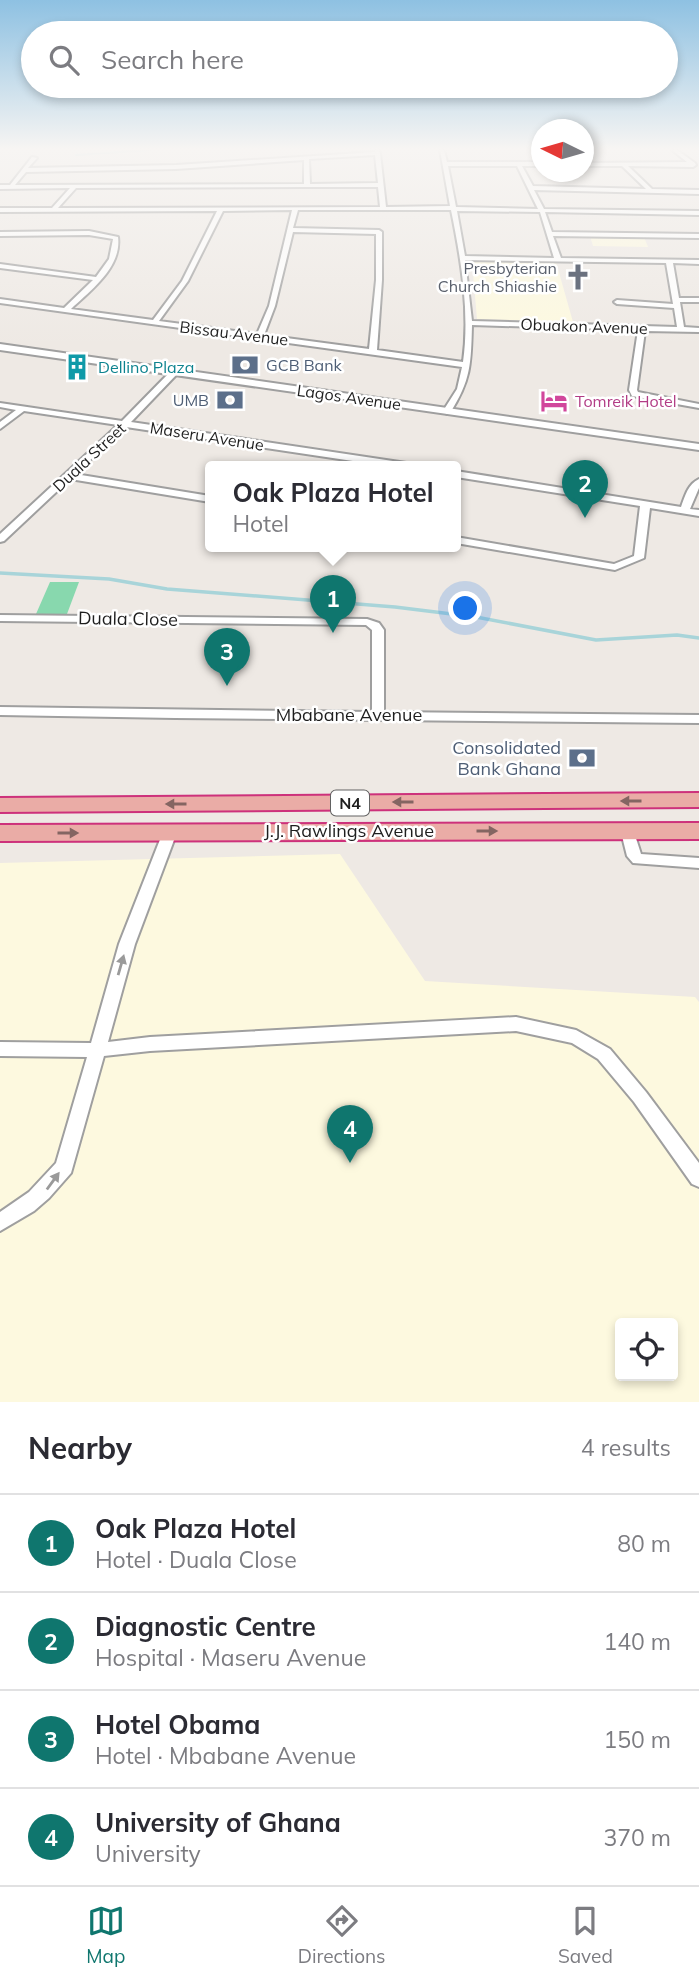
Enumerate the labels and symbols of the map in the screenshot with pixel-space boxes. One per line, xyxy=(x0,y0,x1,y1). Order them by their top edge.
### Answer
north arrow xyxy=(531,119,594,182)
place label: Presbyterian Church Shiashie xyxy=(438,258,557,296)
church icon: Presbyterian Church Shiashie xyxy=(563,262,593,292)
street label: Obuakon Avenue xyxy=(520,314,648,338)
street label: Bissau Avenue xyxy=(179,316,289,350)
bank icon: GCB Bank xyxy=(230,350,260,380)
building icon: Dellino Plaza xyxy=(62,352,92,382)
place label: GCB Bank xyxy=(266,355,343,375)
place label: Dellino Plaza xyxy=(98,357,194,377)
street label: Lagos Avenue xyxy=(296,380,402,414)
bank icon: UMB xyxy=(215,385,245,415)
hotel icon: Tomreik Hotel xyxy=(539,386,569,416)
place label: UMB xyxy=(173,390,209,410)
place label: Tomreik Hotel xyxy=(575,391,677,411)
street label: Maseru Avenue xyxy=(149,417,265,455)
street label: Duala Street xyxy=(48,418,130,496)
pin: 2 xyxy=(562,460,608,518)
pin: 1 xyxy=(310,575,356,633)
your location xyxy=(448,591,482,625)
street label: Duala Close xyxy=(78,606,178,631)
pin: 3 xyxy=(204,628,250,686)
street label: Mbabane Avenue xyxy=(276,703,422,726)
place label: Consolidated Bank Ghana xyxy=(452,736,561,780)
bank icon: Consolidated Bank Ghana xyxy=(567,743,597,773)
road number: N4 xyxy=(331,790,369,816)
one-way arrow xyxy=(620,795,642,806)
one-way arrow xyxy=(392,796,414,808)
one-way arrow xyxy=(165,798,187,810)
street label: J.J. Rawlings Avenue xyxy=(264,819,434,842)
one-way arrow xyxy=(477,825,499,837)
one-way arrow xyxy=(57,827,79,839)
one-way arrow xyxy=(116,954,127,976)
pin: 4 xyxy=(327,1105,373,1163)
one-way arrow xyxy=(46,1172,60,1190)

